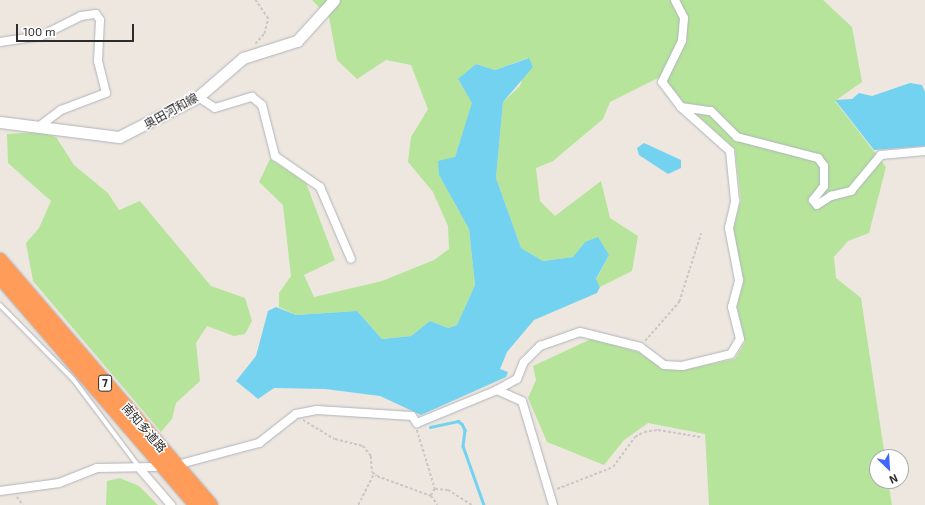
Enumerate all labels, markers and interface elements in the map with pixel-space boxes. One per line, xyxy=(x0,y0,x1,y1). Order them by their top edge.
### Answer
scale bar xyxy=(18,16,136,42)
text: 100 m xyxy=(23,24,55,38)
street label: 奥田河和線 xyxy=(141,90,201,132)
road number: 7 xyxy=(98,374,112,392)
street label: 南知多道路 xyxy=(119,401,169,455)
north arrow xyxy=(869,449,909,489)
text: N xyxy=(888,472,900,487)

